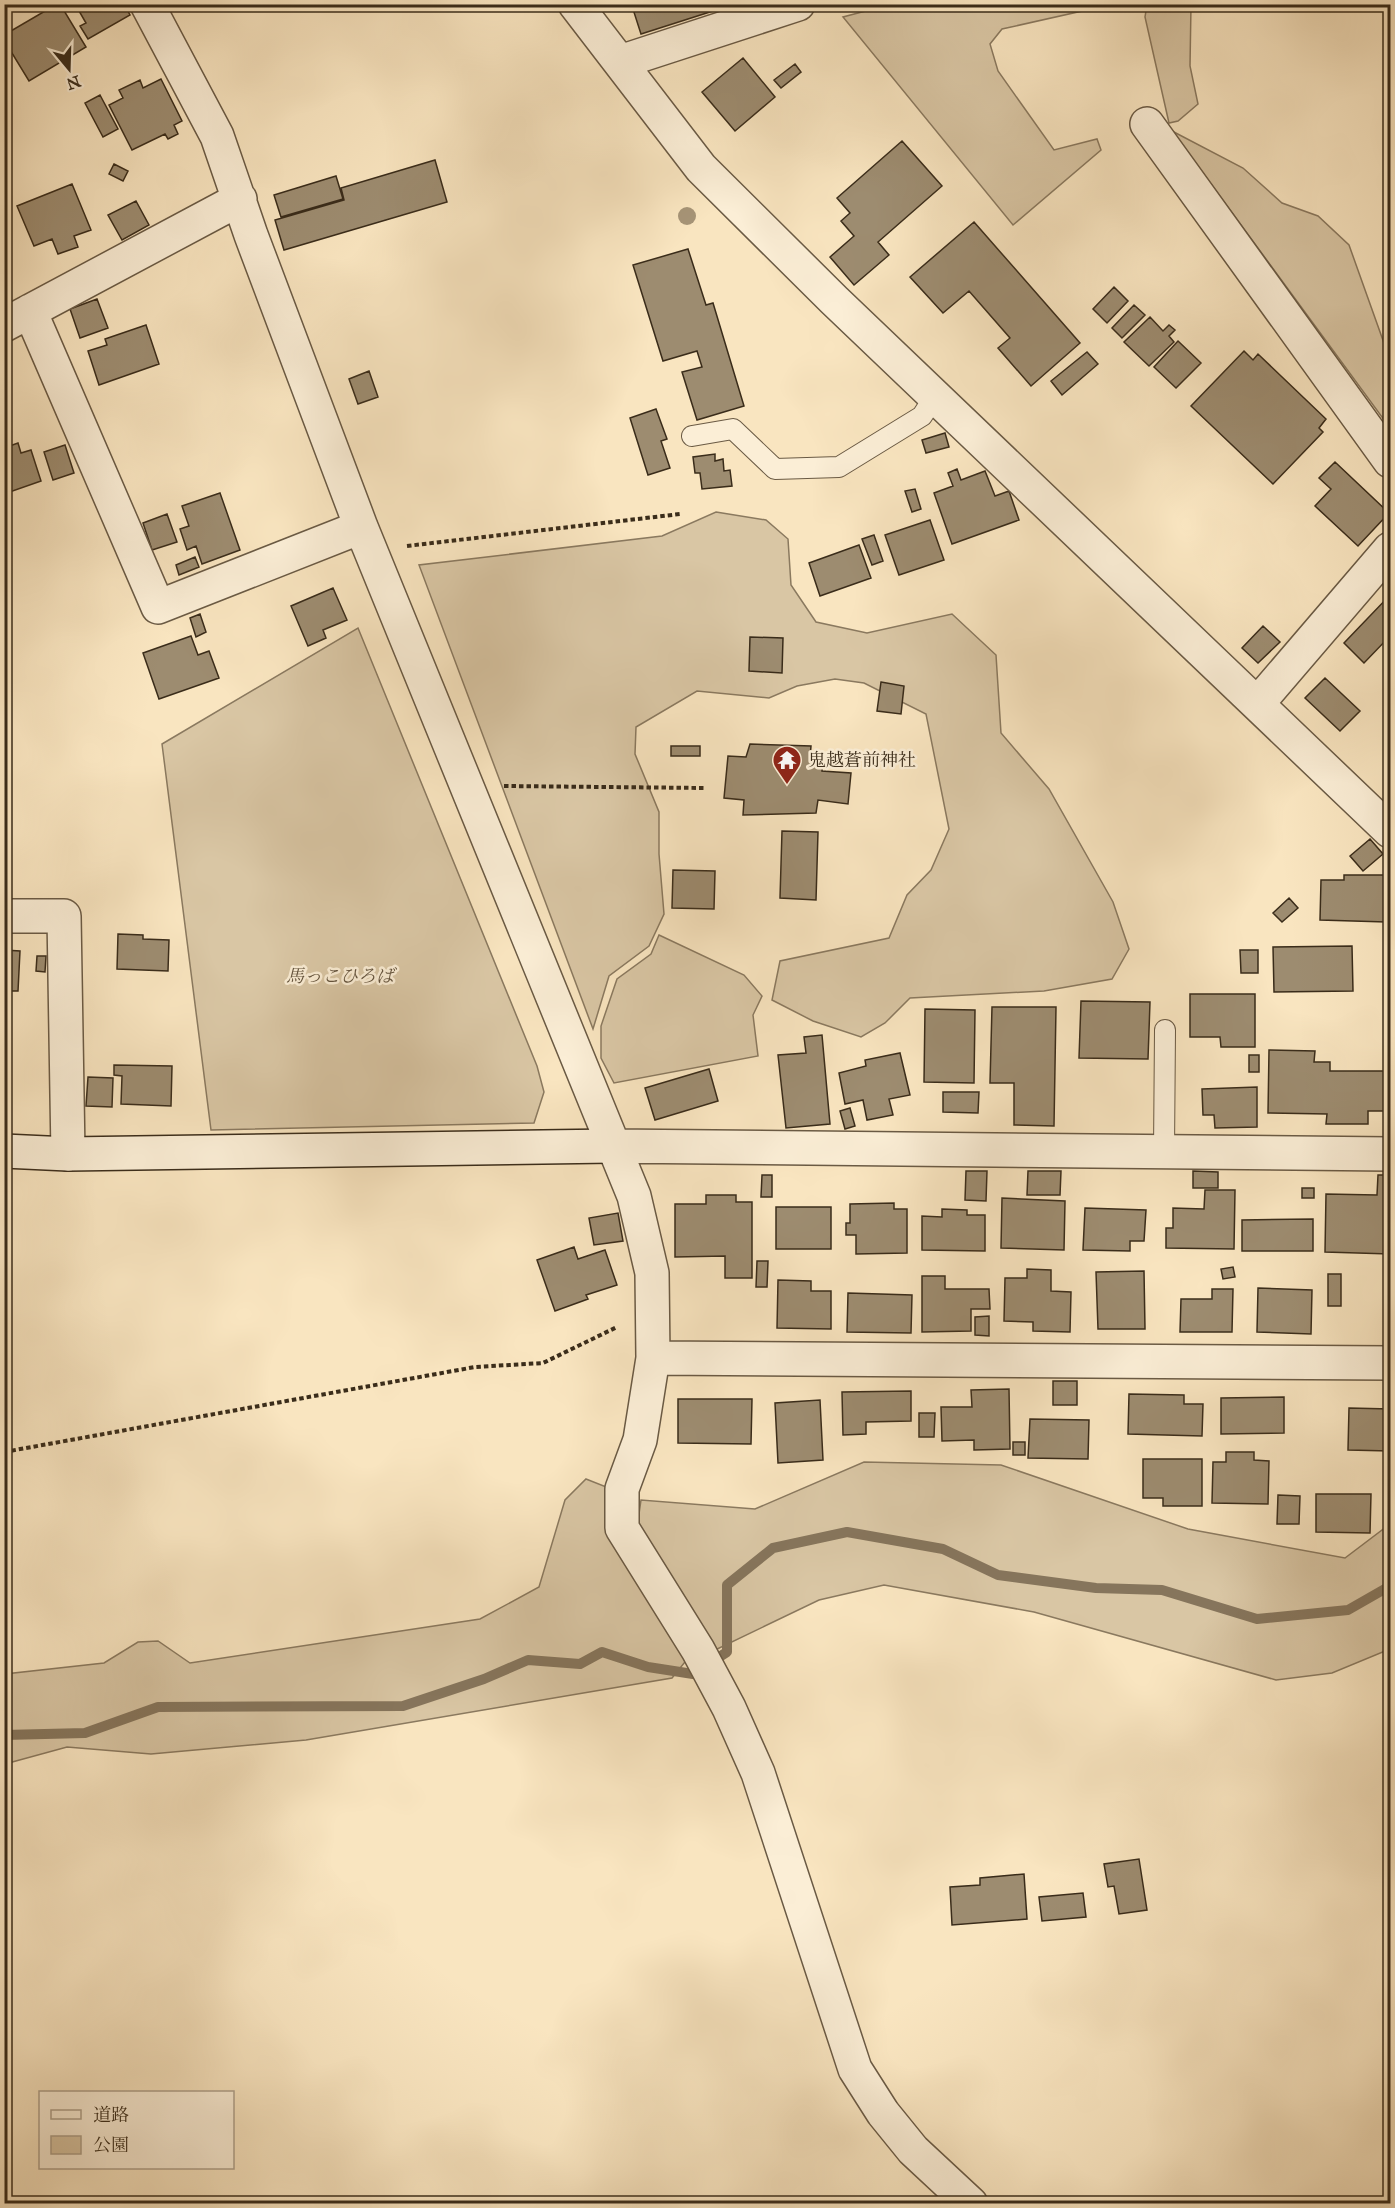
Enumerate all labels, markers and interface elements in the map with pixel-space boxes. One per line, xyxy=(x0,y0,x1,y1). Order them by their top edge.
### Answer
north arrow xyxy=(39,39,99,99)
text: N xyxy=(64,72,83,94)
temple icon: 鬼越蒼前神社 xyxy=(771,744,803,786)
place label: 鬼越蒼前神社 xyxy=(808,749,916,771)
park label: 馬っこひろば xyxy=(286,965,398,987)
legend xyxy=(39,2091,234,2169)
text: 道路 xyxy=(93,2104,129,2126)
text: 公園 xyxy=(93,2134,129,2156)

